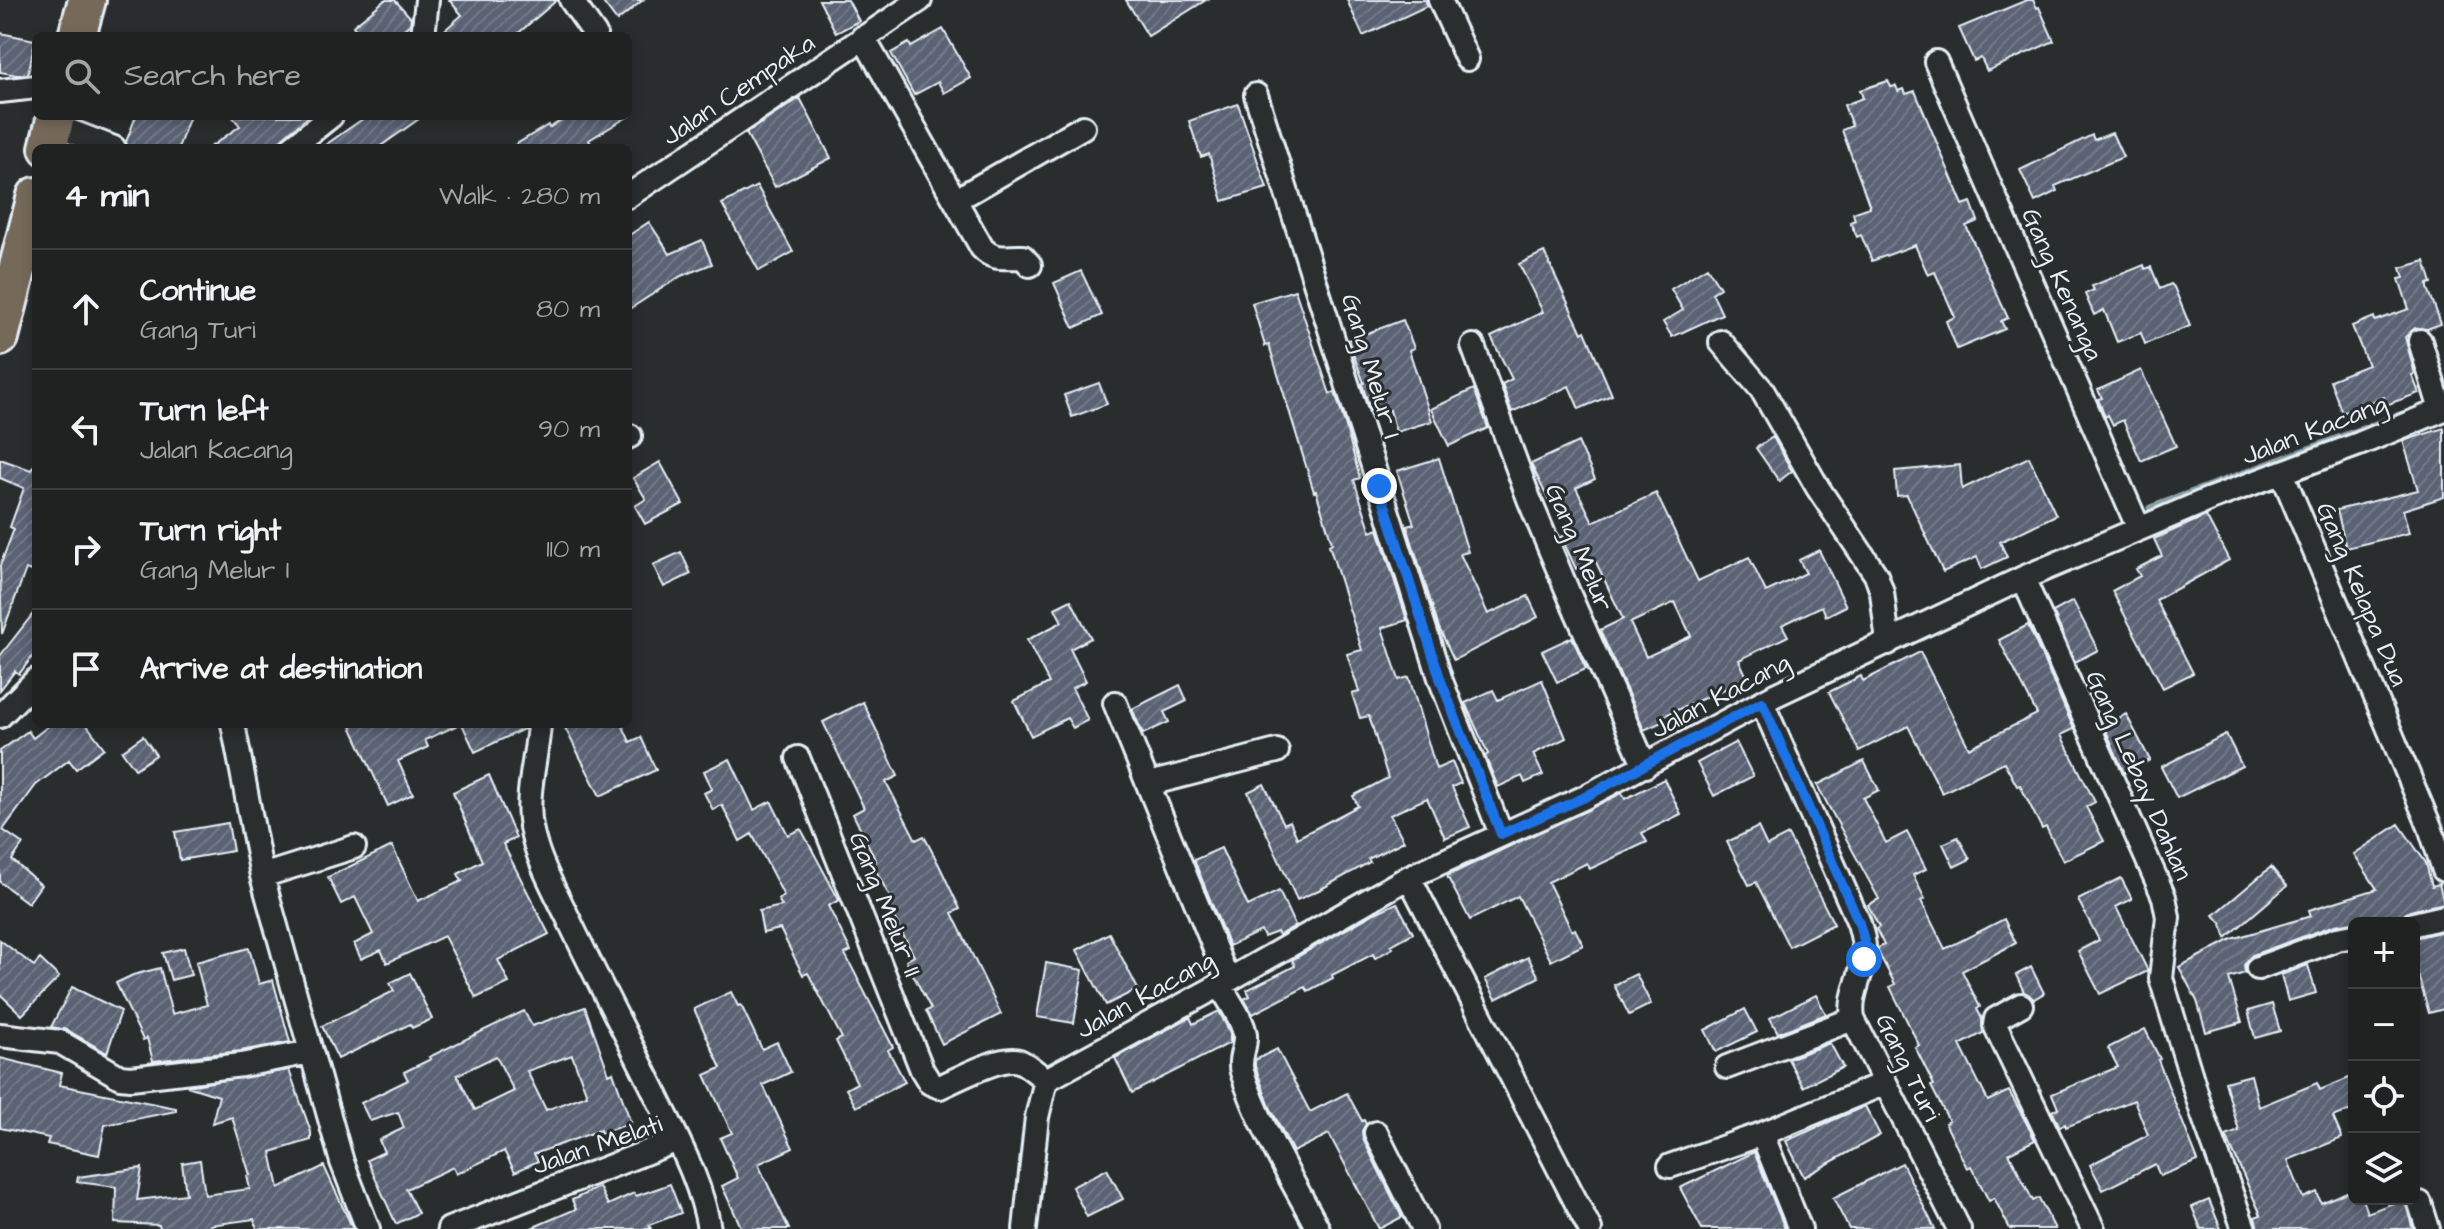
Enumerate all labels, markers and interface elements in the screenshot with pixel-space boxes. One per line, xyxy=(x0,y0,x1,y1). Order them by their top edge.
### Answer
street label: Jalan Cempaka xyxy=(655,25,822,154)
search box xyxy=(32,32,632,120)
icon: search xyxy=(60,54,104,98)
text: Search here xyxy=(124,55,301,97)
text: 4 min xyxy=(64,172,149,220)
text: Walk · 280 m xyxy=(439,178,600,214)
street label: Gang Kenanga xyxy=(2011,202,2112,367)
text: Continue xyxy=(140,270,256,312)
icon: ahead xyxy=(64,287,108,331)
street label: Gang Melur I xyxy=(1330,289,1410,444)
text: 80 m xyxy=(536,291,600,327)
text: Gang Turi xyxy=(140,312,256,348)
street label: Jalan Kacang xyxy=(2237,386,2393,476)
text: Turn left xyxy=(140,390,268,432)
icon: left xyxy=(64,407,108,451)
text: 90 m xyxy=(538,411,600,447)
text: Jalan Kacang xyxy=(140,432,293,468)
route end xyxy=(1361,468,1397,504)
street label: Gang Melur xyxy=(1534,478,1622,617)
street label: Gang Kelapa Dua xyxy=(2305,497,2417,693)
text: Turn right xyxy=(140,510,281,552)
icon: right xyxy=(64,527,108,571)
text: 110 m xyxy=(546,531,600,567)
text: Gang Melur I xyxy=(140,552,290,588)
street label: Jalan Kacang xyxy=(1645,644,1797,749)
icon: arrive xyxy=(64,647,108,691)
text: Arrive at destination xyxy=(140,648,422,690)
street label: Gang Lebay Dahlan xyxy=(2075,665,2201,887)
street label: Gang Melur II xyxy=(838,826,931,983)
map controls xyxy=(2348,917,2420,1205)
button: + xyxy=(2348,917,2420,989)
route start xyxy=(1846,941,1882,977)
street label: Jalan Kacang xyxy=(1070,942,1222,1049)
button: − xyxy=(2348,989,2420,1061)
street label: Gang Turi xyxy=(1865,1008,1950,1128)
button: locate xyxy=(2348,1061,2420,1133)
street label: Jalan Melati xyxy=(528,1106,667,1184)
button: layers xyxy=(2348,1133,2420,1205)

